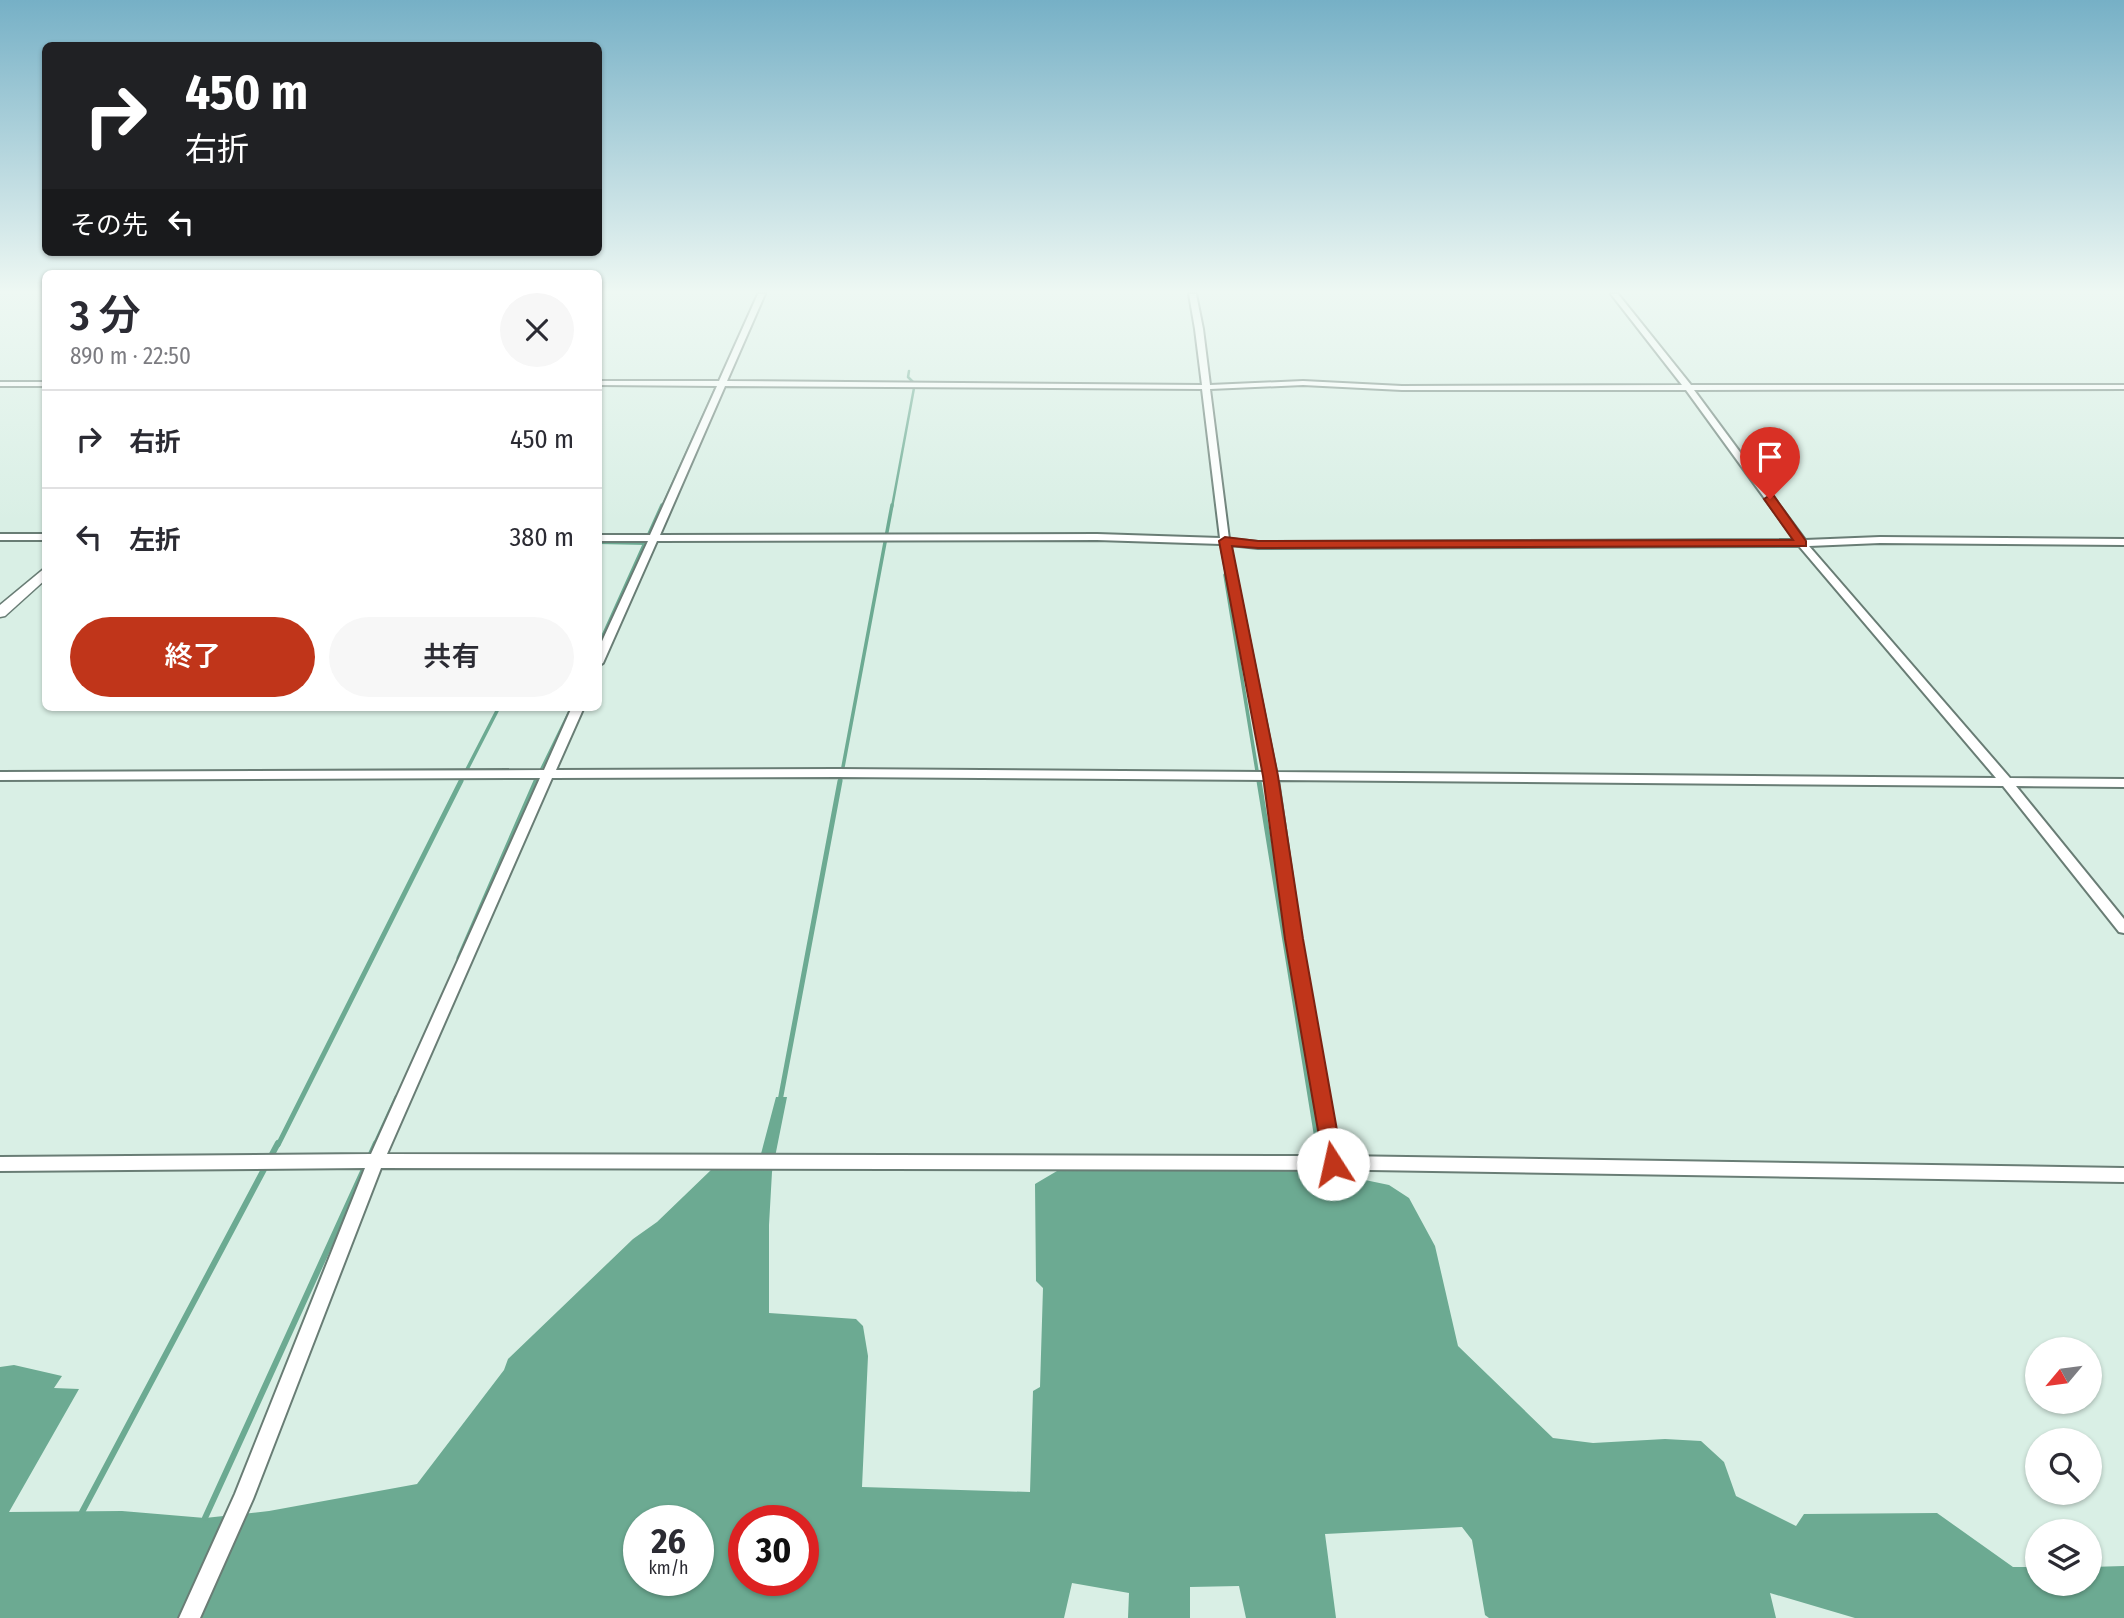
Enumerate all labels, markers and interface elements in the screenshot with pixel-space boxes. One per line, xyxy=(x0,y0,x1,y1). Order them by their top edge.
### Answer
text: 450 m xyxy=(185,63,308,122)
icon: right xyxy=(70,70,161,161)
text: 右折 xyxy=(185,130,249,168)
icon: left xyxy=(162,203,200,241)
text: その先 xyxy=(70,210,148,241)
text: 3 分 xyxy=(70,291,141,341)
button: close xyxy=(500,293,574,367)
text: 890 m · 22:50 xyxy=(70,342,191,370)
icon: right xyxy=(70,420,108,458)
text: 450 m xyxy=(510,424,574,455)
text: 右折 xyxy=(129,427,181,458)
pin xyxy=(1740,427,1800,499)
icon: arrive xyxy=(1751,438,1789,476)
icon: left xyxy=(70,518,108,556)
text: 380 m xyxy=(510,522,574,553)
text: 左折 xyxy=(129,525,181,556)
button: 終了 xyxy=(70,617,315,697)
button: 共有 xyxy=(329,617,574,697)
position arrow xyxy=(1296,1127,1370,1201)
north arrow xyxy=(2025,1337,2102,1414)
map controls xyxy=(2025,1337,2102,1596)
button: search xyxy=(2025,1428,2102,1505)
speed limit sign: 30 xyxy=(728,1505,819,1596)
button: layers xyxy=(2025,1519,2102,1596)
text: 26 xyxy=(651,1520,686,1562)
text: km/h xyxy=(648,1557,689,1579)

